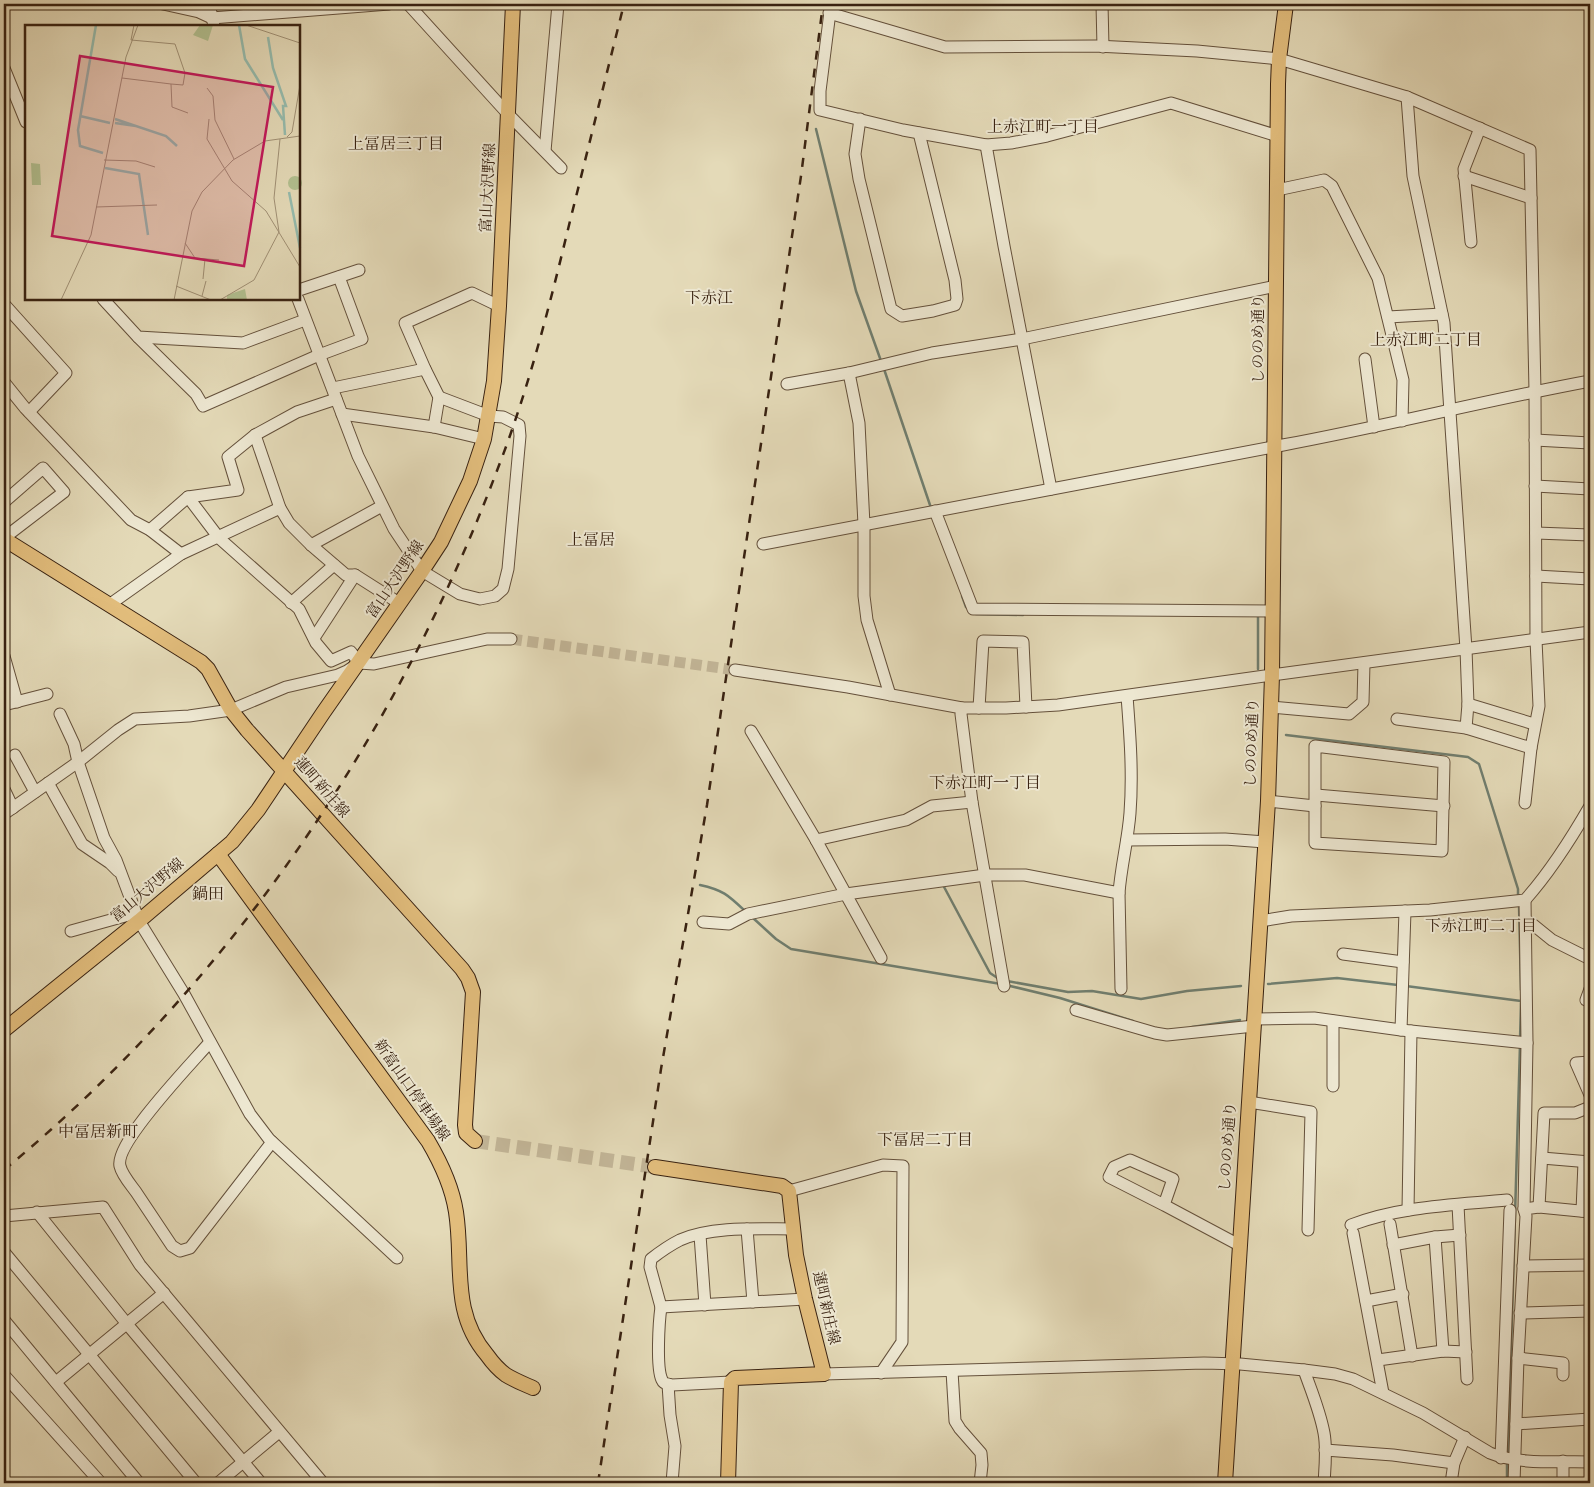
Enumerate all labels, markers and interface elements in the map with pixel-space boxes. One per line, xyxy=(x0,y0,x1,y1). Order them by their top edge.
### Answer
inset map xyxy=(25,25,300,300)
district label: 上赤江町一丁目 xyxy=(987,117,1099,140)
district label: 上冨居三丁目 xyxy=(348,134,444,157)
street label: 富山大沢野線 xyxy=(476,143,502,233)
district label: 下赤江 xyxy=(685,288,733,311)
street label: しののめ通り xyxy=(1249,294,1270,384)
district label: 上赤江町二丁目 xyxy=(1370,330,1482,353)
district label: 上冨居 xyxy=(567,530,615,553)
street label: 富山大沢野線 xyxy=(362,537,430,623)
street label: しののめ通り xyxy=(1241,698,1265,788)
street label: 蓮町新庄線 xyxy=(288,753,354,823)
district label: 下赤江町一丁目 xyxy=(929,773,1041,796)
street label: 富山大沢野線 xyxy=(107,854,189,928)
district label: 鍋田 xyxy=(192,884,224,907)
district label: 下赤江町二丁目 xyxy=(1425,916,1537,939)
street label: 新富山口停車場線 xyxy=(368,1036,454,1146)
street label: しののめ通り xyxy=(1215,1101,1243,1193)
district label: 中冨居新町 xyxy=(58,1122,138,1145)
district label: 下冨居二丁目 xyxy=(877,1130,973,1153)
street label: 蓮町新庄線 xyxy=(806,1269,844,1347)

